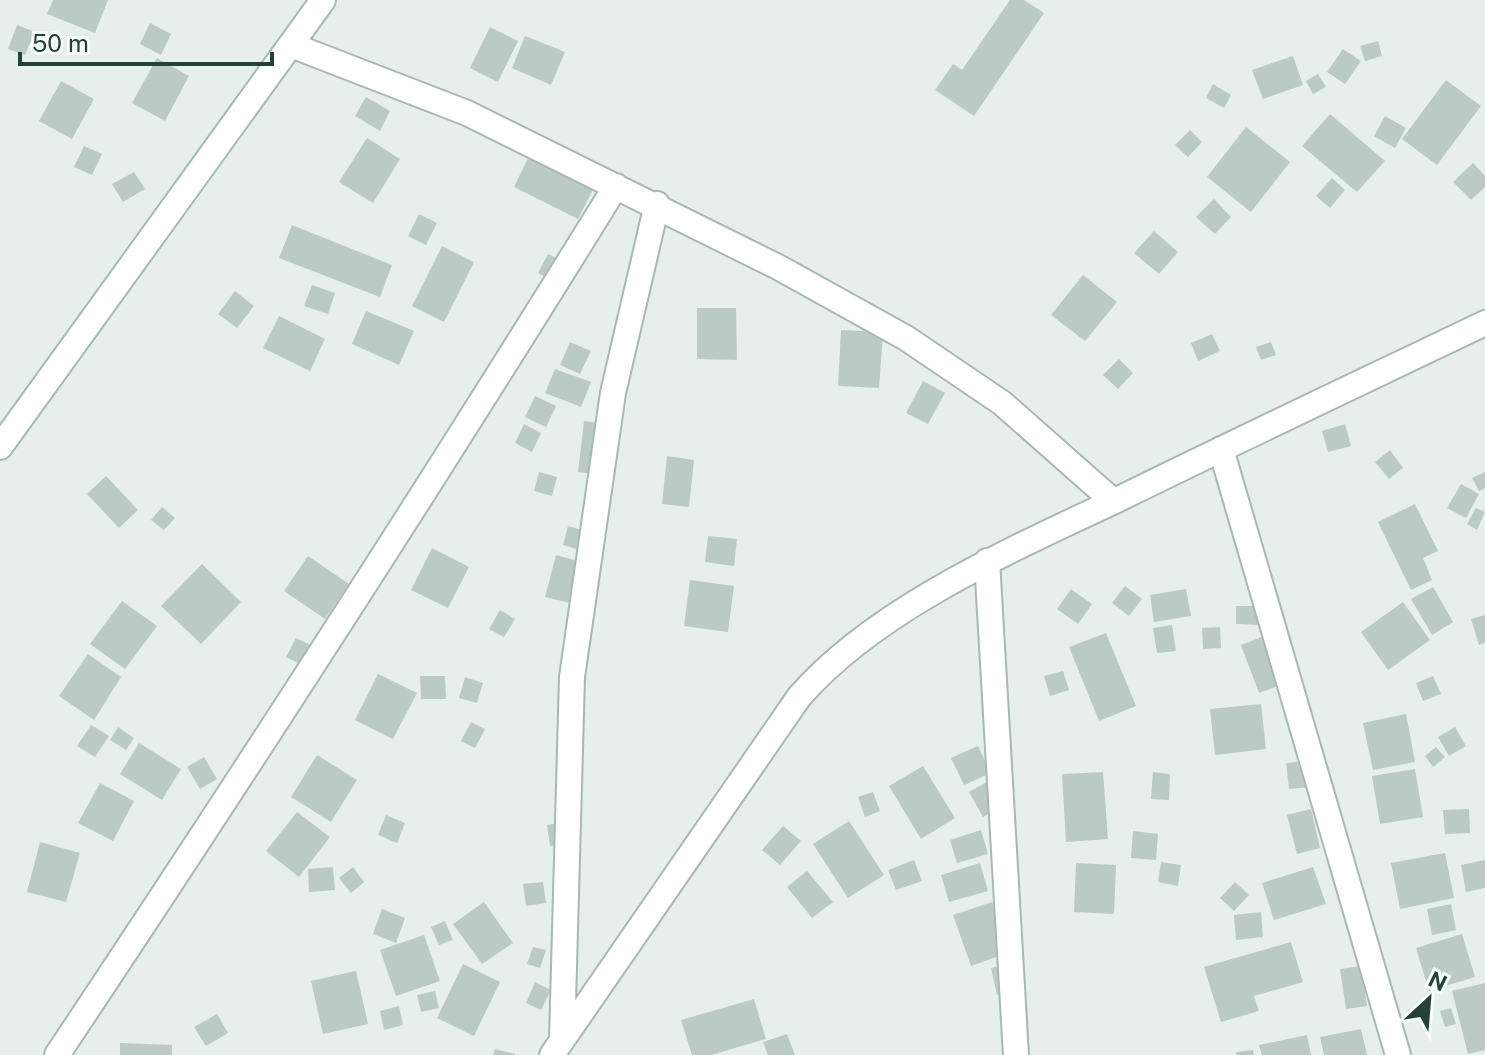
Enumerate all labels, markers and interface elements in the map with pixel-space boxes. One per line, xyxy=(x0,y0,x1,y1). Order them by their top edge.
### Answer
scale bar xyxy=(20,16,272,66)
text: 50 m xyxy=(32,29,89,57)
north arrow xyxy=(1389,959,1469,1039)
text: N xyxy=(1424,966,1451,996)

